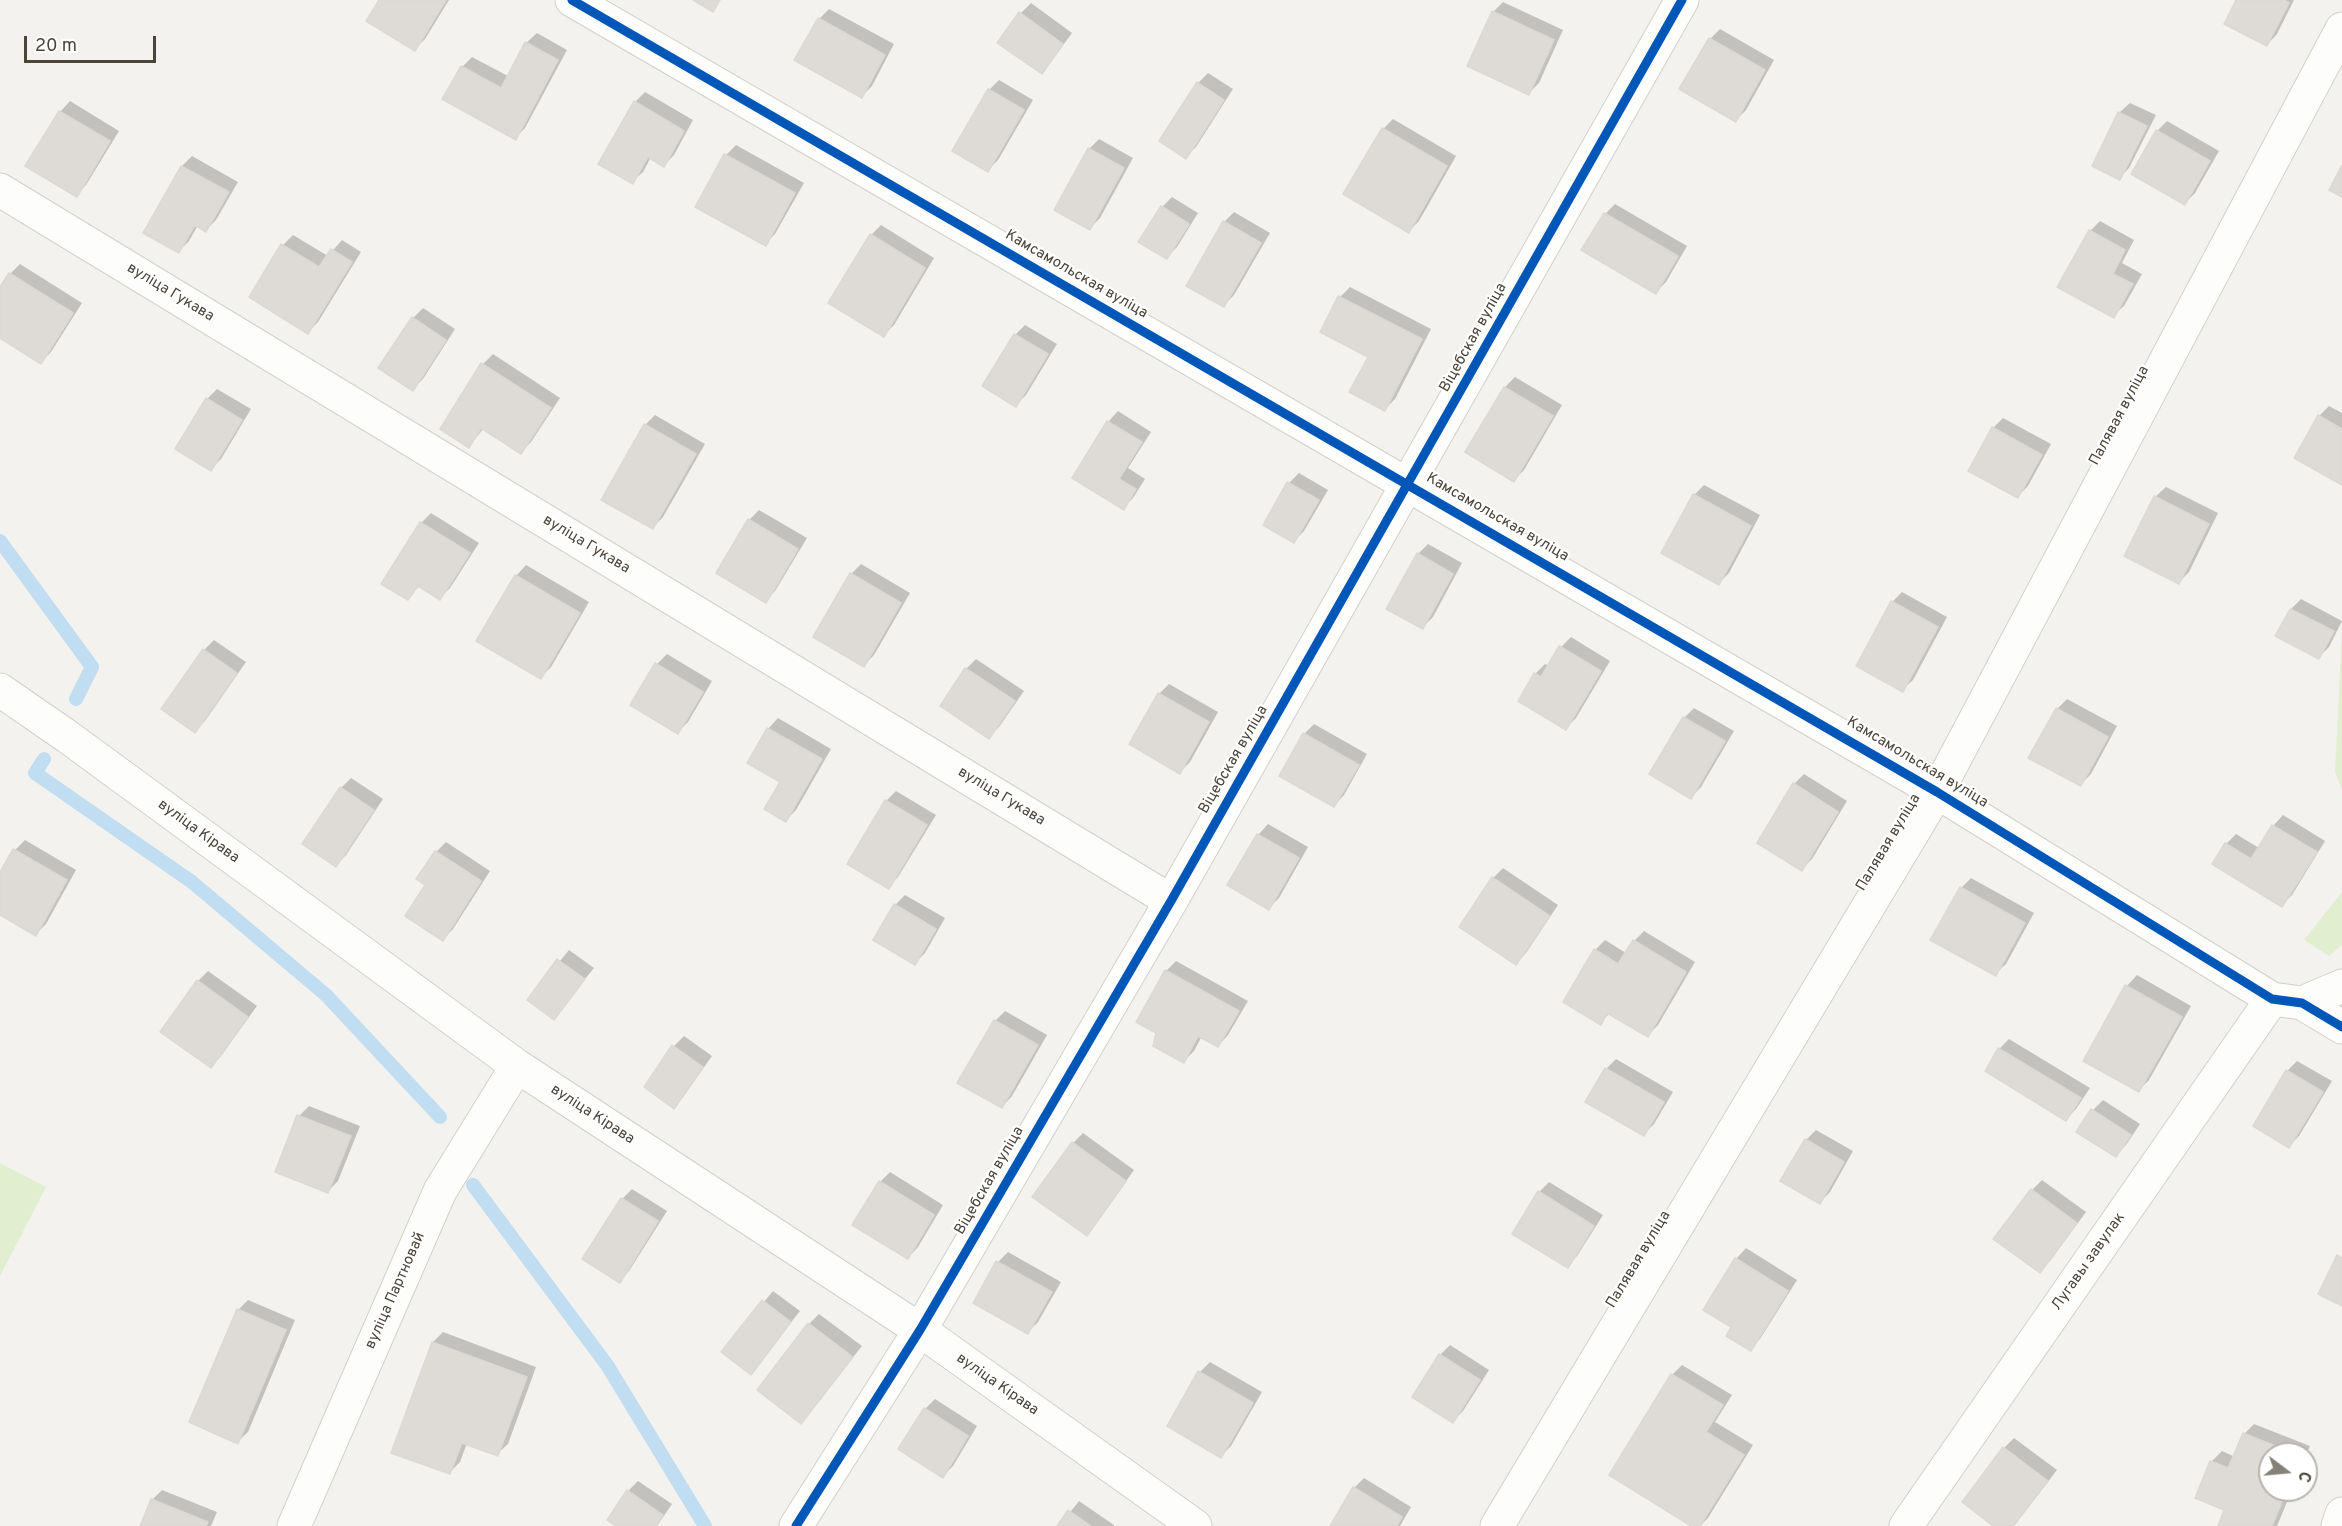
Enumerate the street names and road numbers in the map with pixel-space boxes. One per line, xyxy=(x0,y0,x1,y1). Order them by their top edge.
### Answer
street label: Камсамольская вуліца xyxy=(1001,227,1151,323)
street label: вуліца Гукава xyxy=(123,260,217,326)
street label: Віцебская вуліца xyxy=(1437,280,1511,396)
street label: Палявая вуліца xyxy=(2086,363,2154,469)
street label: Камсамольская вуліца xyxy=(1422,470,1572,566)
street label: вуліца Гукава xyxy=(539,512,633,578)
street label: Віцебская вуліца xyxy=(1196,703,1272,817)
street label: Камсамольская вуліца xyxy=(1843,714,1991,812)
street label: вуліца Гукава xyxy=(954,764,1048,830)
street label: Палявая вуліца xyxy=(1853,791,1925,895)
street label: вуліца Кірава xyxy=(154,796,242,868)
street label: вуліца Кірава xyxy=(547,1081,637,1149)
street label: Віцебская вуліца xyxy=(952,1124,1028,1238)
street label: Палявая вуліца xyxy=(1603,1208,1675,1312)
street label: Лугавы завулак xyxy=(2049,1210,2129,1314)
street label: вуліца Партновай xyxy=(362,1230,430,1352)
street label: вуліца Кірава xyxy=(952,1350,1042,1420)

